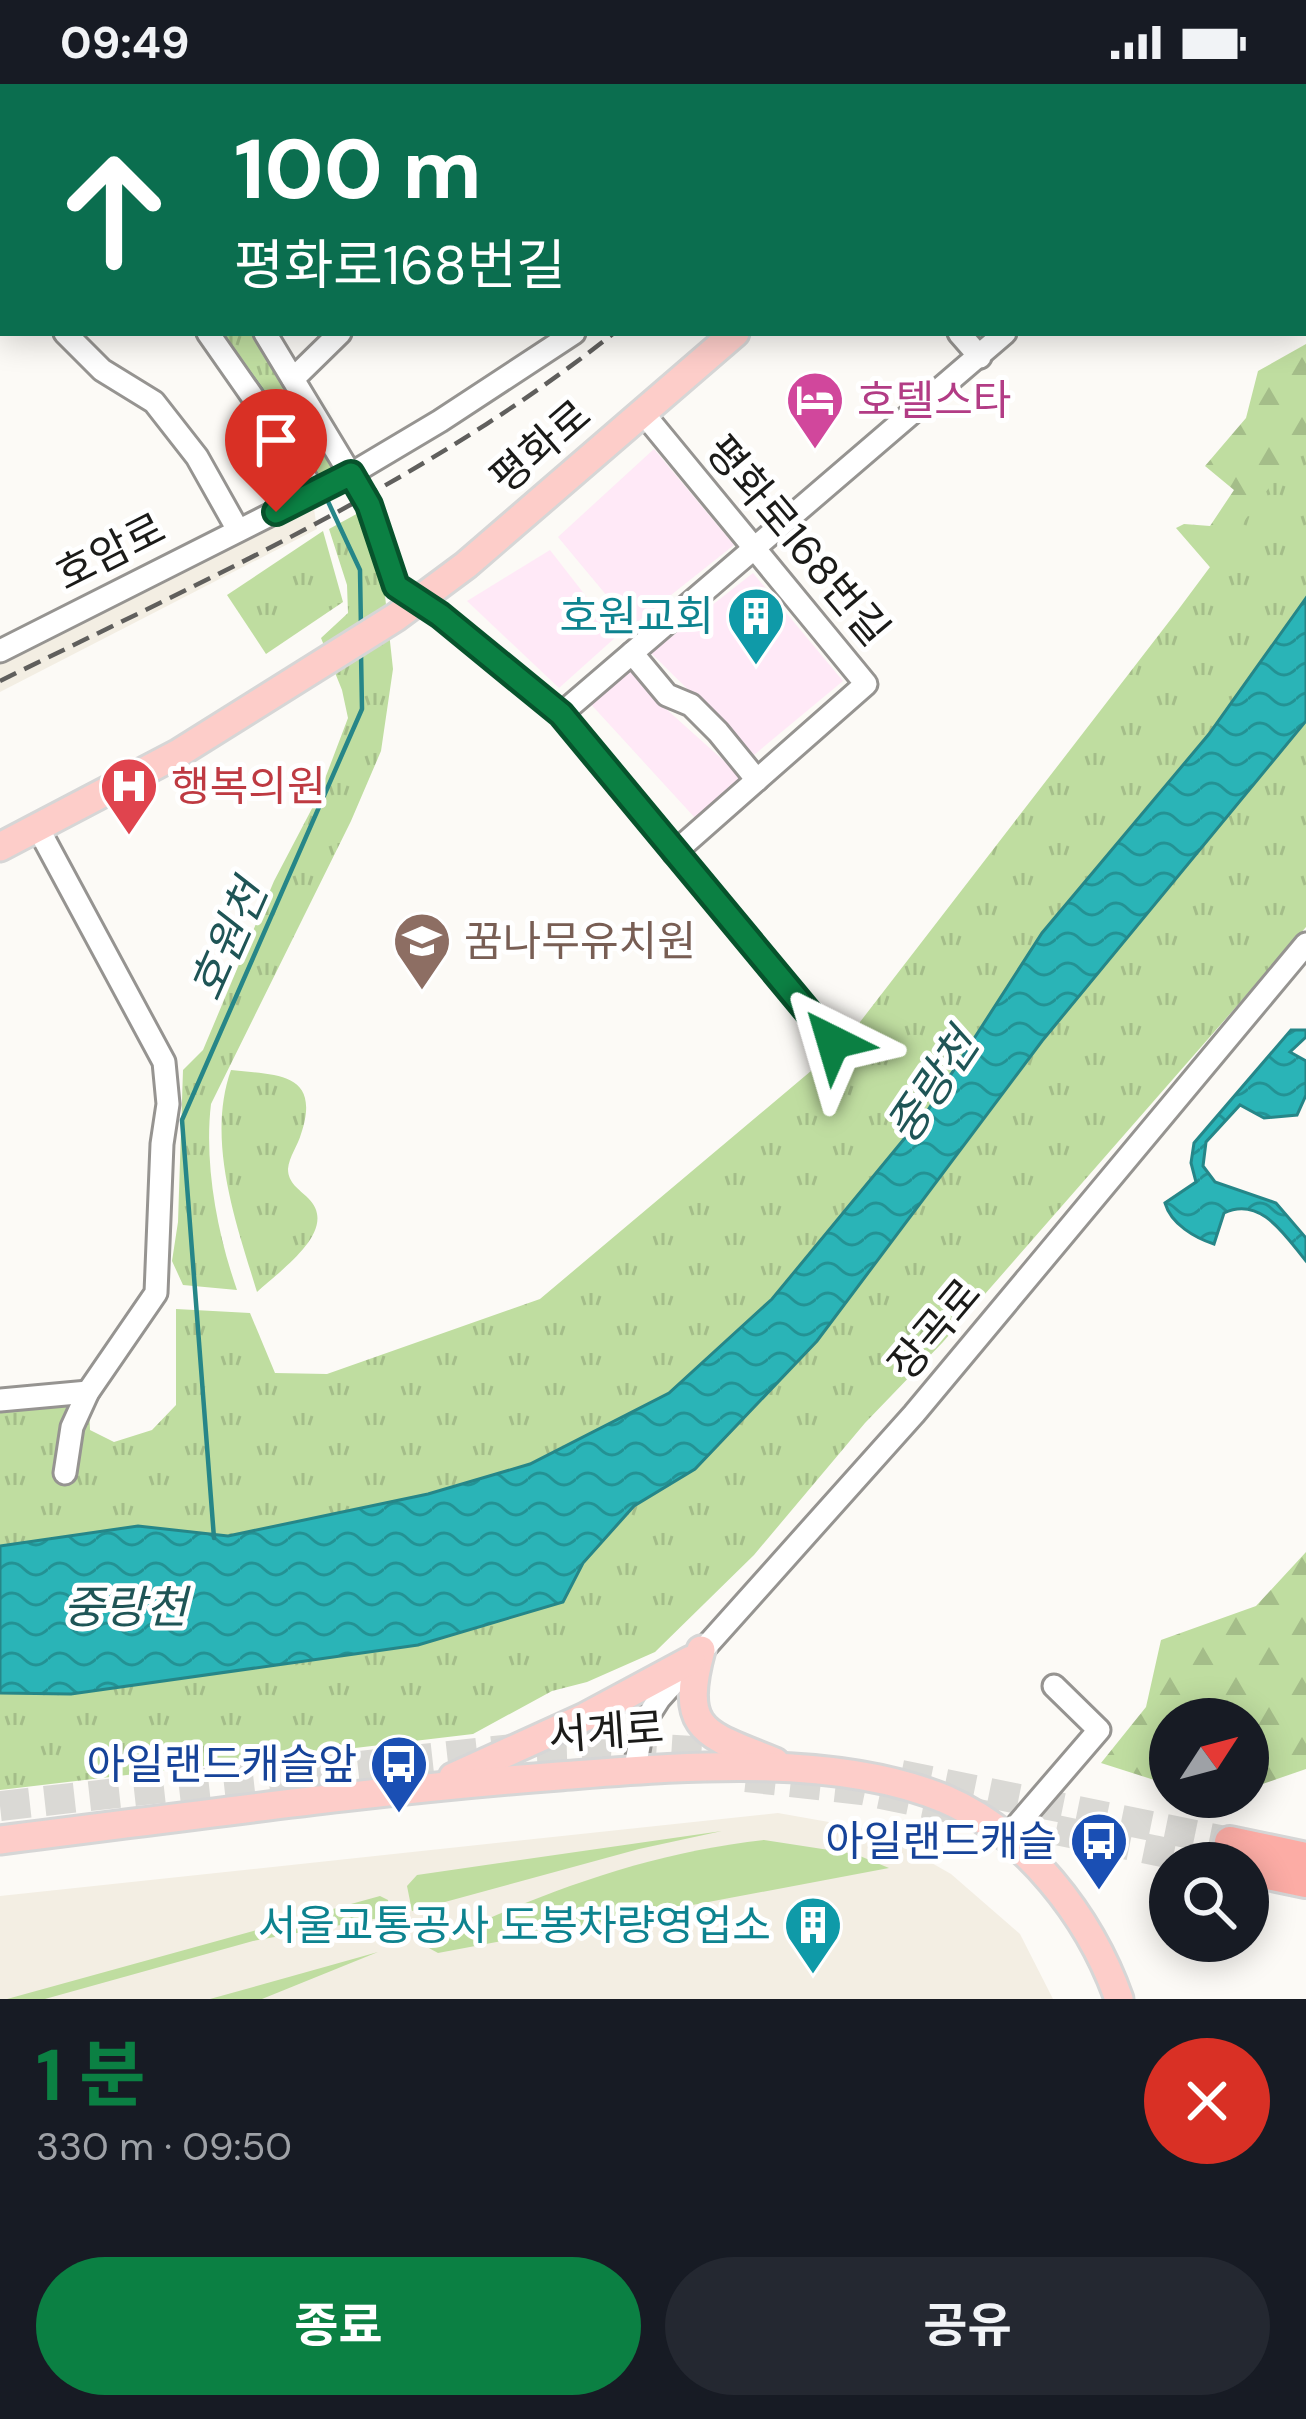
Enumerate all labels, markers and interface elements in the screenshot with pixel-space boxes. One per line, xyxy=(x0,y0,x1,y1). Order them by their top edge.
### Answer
text: 09:49 xyxy=(60,13,190,72)
text: 100 m xyxy=(234,115,482,224)
icon: ahead xyxy=(36,132,192,288)
text: 평화로168번길 xyxy=(234,230,566,301)
hotel icon: 호텔스타 xyxy=(784,369,846,451)
place label: 호텔스타 xyxy=(857,373,1012,428)
street label: 평화로 xyxy=(479,388,602,505)
pin xyxy=(225,389,327,512)
icon: arrive xyxy=(243,407,309,473)
street label: 평화로168번길 xyxy=(694,424,902,657)
street label: 호암로 xyxy=(46,501,174,602)
building icon: 호원교회 xyxy=(725,585,787,667)
place label: 호원교회 xyxy=(559,589,714,644)
hospital icon: 행복의원 xyxy=(98,755,160,837)
place label: 행복의원 xyxy=(171,759,326,814)
water label: 호원천 xyxy=(176,867,283,1009)
school or university icon: 꿈나무유치원 xyxy=(391,910,453,992)
place label: 꿈나무유치원 xyxy=(464,914,696,969)
position arrow xyxy=(770,979,896,1105)
water label: 중랑천 xyxy=(873,1014,994,1154)
street label: 장곡로 xyxy=(876,1267,993,1391)
water label: 중랑천 xyxy=(63,1578,192,1637)
north arrow xyxy=(1149,1698,1269,1818)
map controls xyxy=(1149,1698,1269,1962)
street label: 서계로 xyxy=(546,1700,666,1763)
bus stop icon: 아일랜드캐슬앞 xyxy=(368,1733,430,1815)
place label: 아일랜드캐슬앞 xyxy=(87,1737,357,1792)
bus stop icon: 아일랜드캐슬 xyxy=(1068,1810,1130,1892)
place label: 아일랜드캐슬 xyxy=(825,1814,1057,1869)
button: search xyxy=(1149,1842,1269,1962)
building icon: 서울교통공사 도봉차량영업소 xyxy=(782,1894,844,1976)
place label: 서울교통공사 도봉차량영업소 xyxy=(258,1898,771,1953)
text: 1 분 xyxy=(36,2029,145,2122)
button: close xyxy=(1144,2038,1270,2164)
text: 330 m · 09:50 xyxy=(36,2121,292,2172)
button: 종료 xyxy=(36,2257,641,2395)
button: 공유 xyxy=(665,2257,1270,2395)

